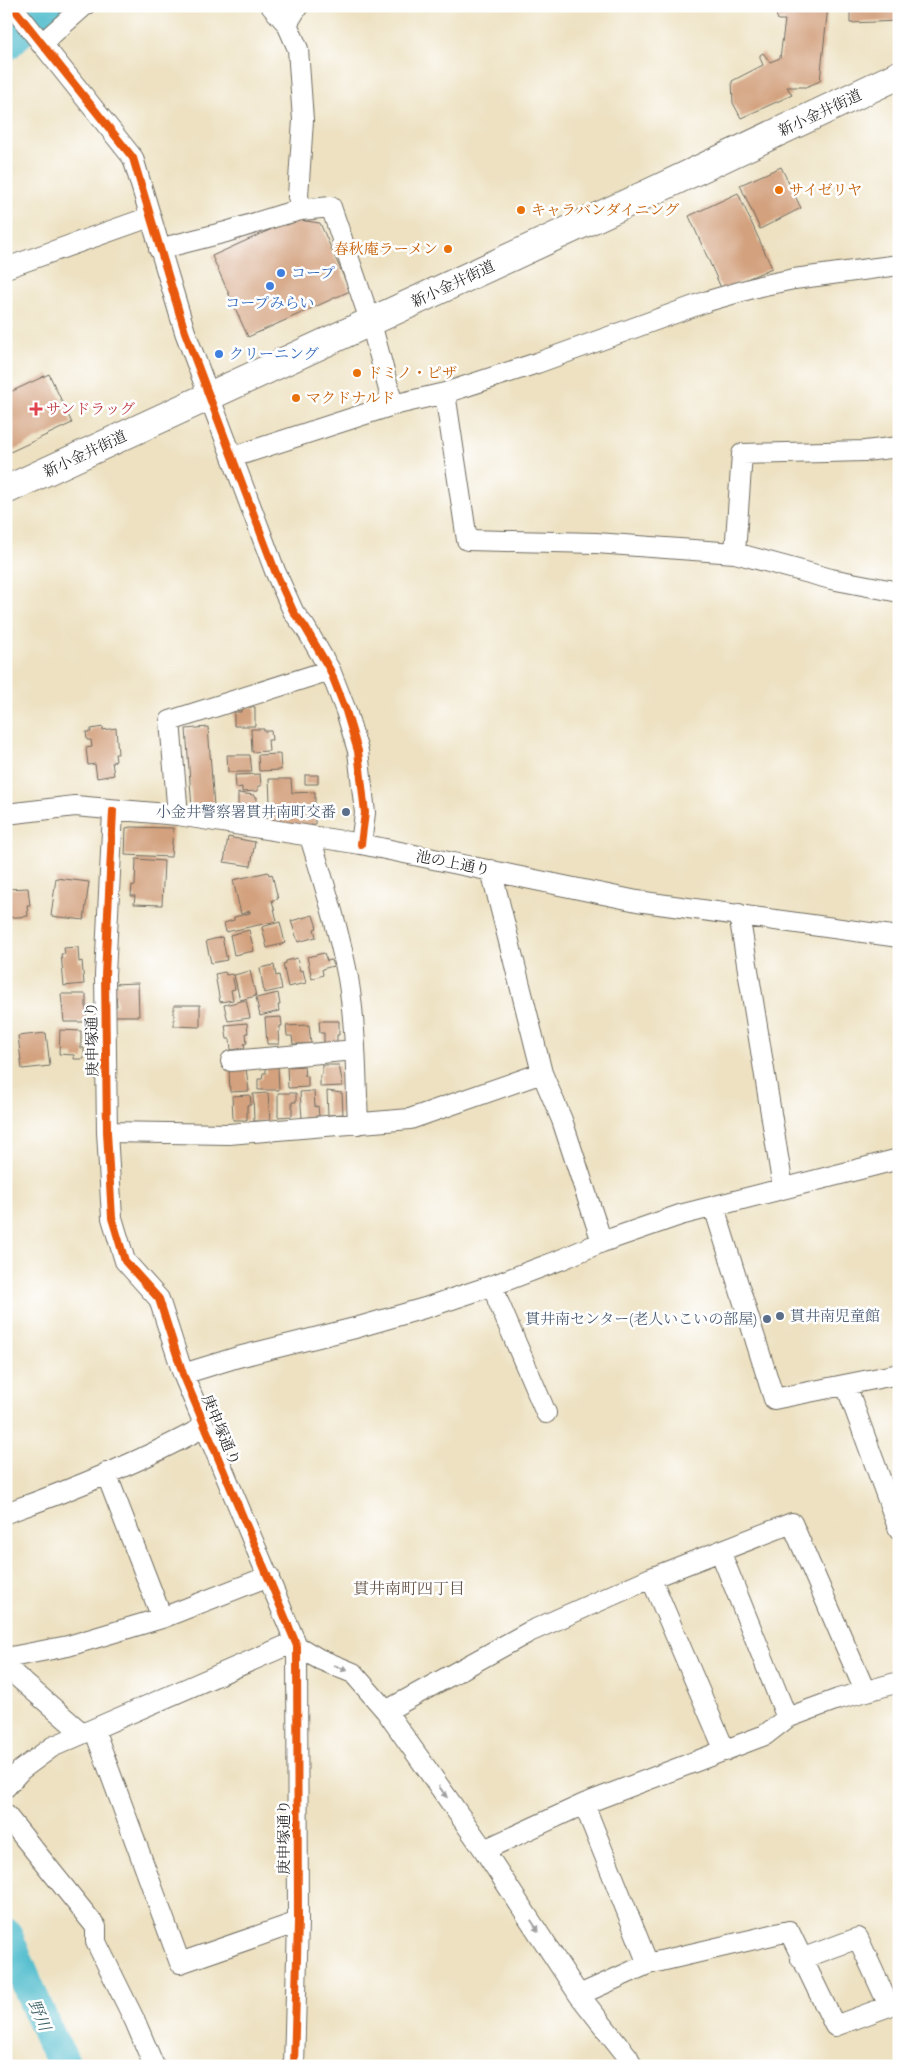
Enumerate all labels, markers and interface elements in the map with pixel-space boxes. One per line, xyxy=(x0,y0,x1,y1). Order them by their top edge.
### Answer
street label: 新小金井街道 xyxy=(775,86,865,141)
place label: サイゼリヤ xyxy=(789,181,862,200)
marker: サイゼリヤ xyxy=(773,184,785,196)
place label: キャラバンダイニング xyxy=(531,201,679,220)
marker: キャラバンダイニング xyxy=(515,204,527,216)
place label: 春秋庵ラーメン xyxy=(334,240,438,259)
marker: 春秋庵ラーメン xyxy=(442,243,454,255)
street label: 新小金井街道 xyxy=(408,257,498,312)
place label: コープ xyxy=(291,264,335,283)
marker: コープ xyxy=(275,267,287,279)
marker: コープみらい xyxy=(264,280,276,292)
place label: コープみらい xyxy=(225,294,315,313)
place label: クリーニング xyxy=(229,345,319,364)
marker: クリーニング xyxy=(213,348,225,360)
place label: ドミノ・ピザ xyxy=(367,364,457,383)
marker: ドミノ・ピザ xyxy=(351,367,363,379)
place label: マクドナルド xyxy=(306,389,395,408)
marker: マクドナルド xyxy=(290,392,302,404)
place label: サンドラッグ xyxy=(46,400,135,419)
marker: サンドラッグ xyxy=(30,403,42,415)
street label: 新小金井街道 xyxy=(40,427,130,482)
place label: 小金井警察署貫井南町交番 xyxy=(156,803,336,822)
marker: 小金井警察署貫井南町交番 xyxy=(340,806,352,818)
street label: 池の上通り xyxy=(414,847,492,880)
street label: 庚申塚通り xyxy=(82,1001,103,1077)
place label: 貫井南児童館 xyxy=(790,1307,880,1326)
place label: 貫井南センター(老人いこいの部屋) xyxy=(525,1310,757,1329)
marker: 貫井南児童館 xyxy=(774,1310,786,1322)
marker: 貫井南センター(老人いこいの部屋) xyxy=(761,1313,773,1325)
street label: 庚申塚通り xyxy=(197,1392,244,1468)
district label: 貫井南町四丁目 xyxy=(353,1580,465,1600)
one-way arrow xyxy=(334,1664,349,1672)
one-way arrow xyxy=(438,1785,448,1799)
street label: 庚申塚通り xyxy=(275,1799,294,1875)
one-way arrow xyxy=(530,1919,540,1933)
water label: 野川 xyxy=(23,1997,54,2036)

